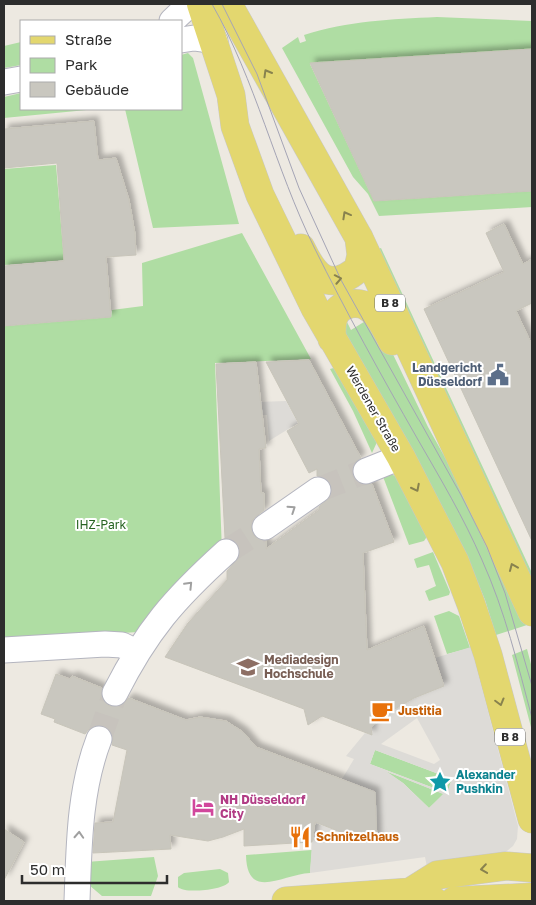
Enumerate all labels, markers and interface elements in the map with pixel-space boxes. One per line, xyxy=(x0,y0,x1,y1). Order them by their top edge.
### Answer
legend xyxy=(20,20,182,110)
text: Straße xyxy=(65,30,112,48)
text: Park xyxy=(65,55,98,73)
one-way arrow xyxy=(263,69,273,78)
text: Gebäude xyxy=(65,80,129,98)
one-way arrow xyxy=(342,211,352,220)
one-way arrow xyxy=(334,274,342,285)
road number: B 8 xyxy=(375,294,405,312)
place label: Landgericht Düsseldorf xyxy=(412,360,483,389)
public building icon: Landgericht Düsseldorf xyxy=(485,362,511,388)
street label: Werdener Straße xyxy=(343,363,404,454)
one-way arrow xyxy=(410,483,420,492)
one-way arrow xyxy=(286,506,295,515)
park label: IHZ-Park xyxy=(76,517,127,532)
one-way arrow xyxy=(509,563,519,572)
one-way arrow xyxy=(183,582,192,591)
place label: Mediadesign Hochschule xyxy=(264,652,339,681)
school or university icon: Mediadesign Hochschule xyxy=(235,654,261,680)
one-way arrow xyxy=(495,697,505,706)
cafe icon: Justitia xyxy=(369,698,395,724)
place label: Justitia xyxy=(398,703,442,718)
road number: B 8 xyxy=(495,729,525,746)
place label: Alexander Pushkin xyxy=(456,767,516,796)
place icon: Alexander Pushkin xyxy=(427,769,453,795)
place label: NH Düsseldorf City xyxy=(220,792,306,821)
hotel icon: NH Düsseldorf City xyxy=(190,794,216,820)
restaurant icon: Schnitzelhaus xyxy=(287,824,313,850)
place label: Schnitzelhaus xyxy=(316,829,399,844)
one-way arrow xyxy=(74,831,85,839)
scale bar xyxy=(22,852,168,884)
text: 50 m xyxy=(30,860,65,878)
one-way arrow xyxy=(479,863,487,874)

